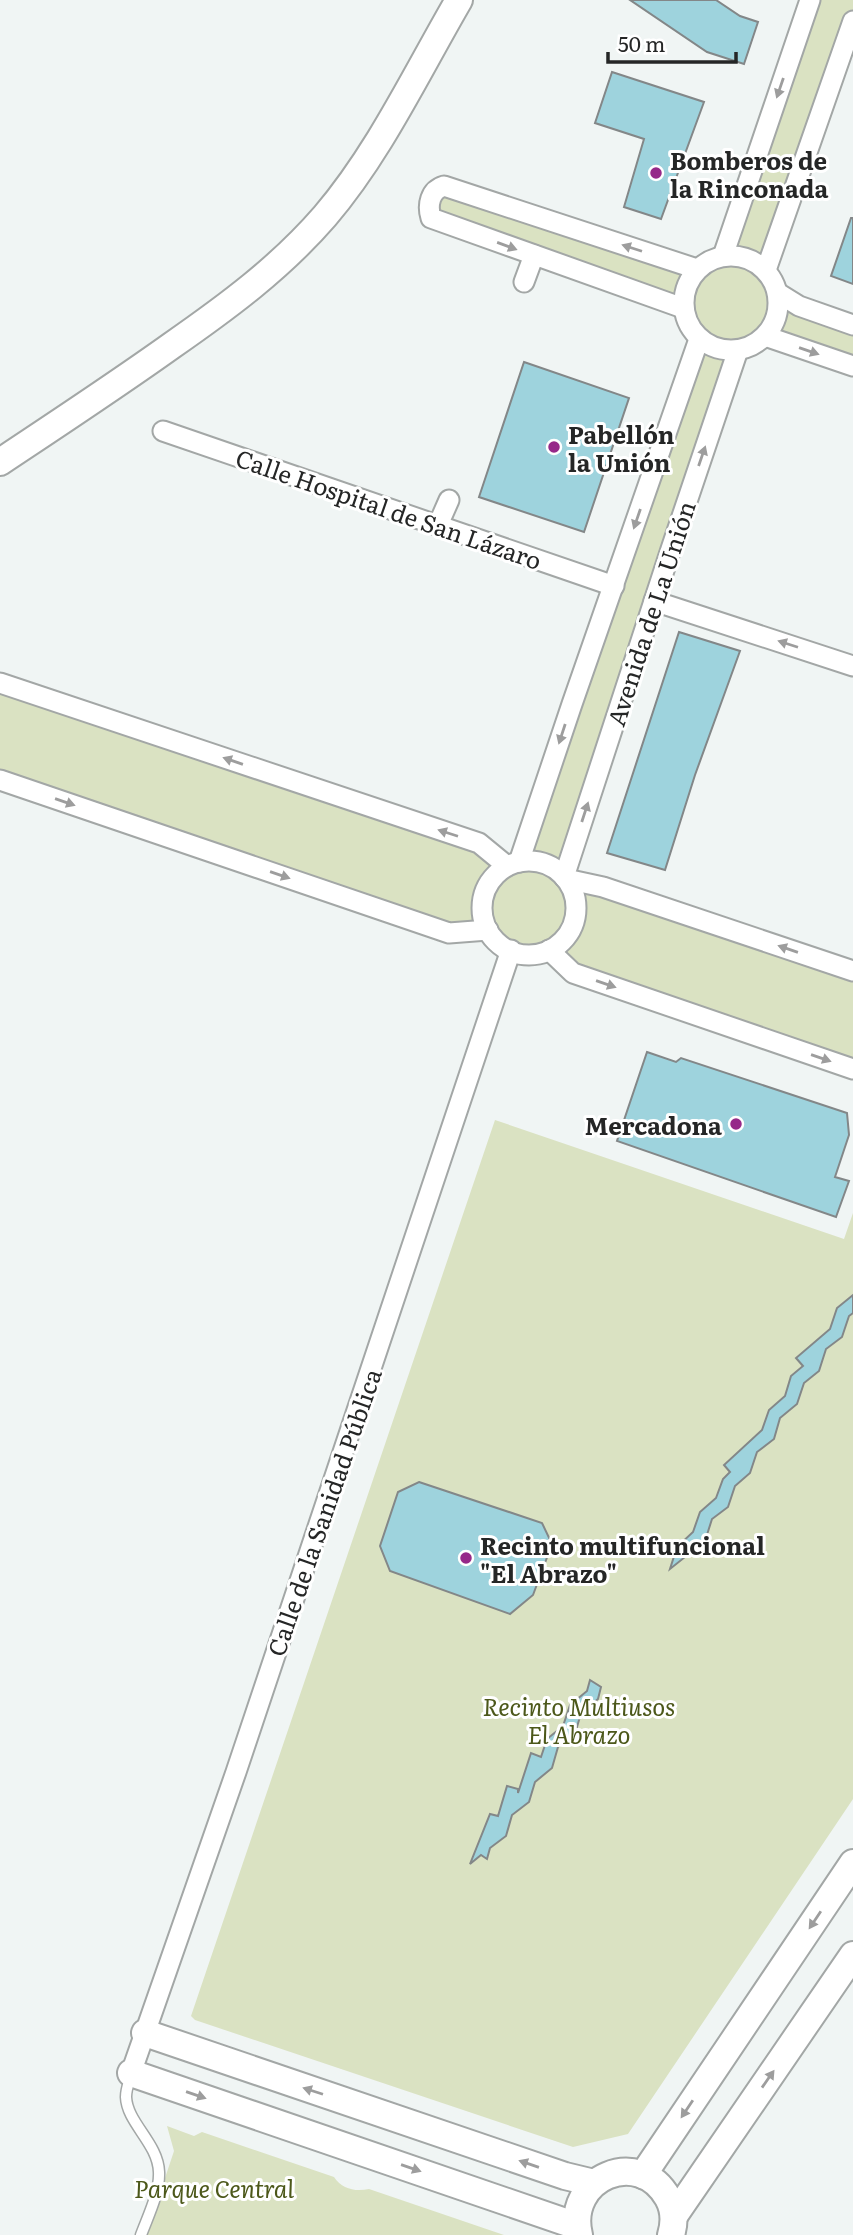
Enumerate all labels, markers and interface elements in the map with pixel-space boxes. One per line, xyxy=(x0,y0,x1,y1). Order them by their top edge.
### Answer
scale bar xyxy=(608,21,736,65)
text: 50 m xyxy=(618,27,665,58)
one-way arrow xyxy=(774,77,785,98)
place label: Bomberos de la Rinconada xyxy=(670,142,828,205)
marker: Bomberos de la Rinconada xyxy=(648,165,664,181)
one-way arrow xyxy=(497,240,518,251)
one-way arrow xyxy=(621,243,642,253)
one-way arrow xyxy=(799,346,820,357)
place label: Pabellón la Unión xyxy=(568,416,675,479)
street label: Calle Hospital de San Lázaro xyxy=(231,439,547,577)
marker: Pabellón la Unión xyxy=(546,439,562,455)
one-way arrow xyxy=(697,445,708,466)
street label: Avenida de La Unión xyxy=(597,496,703,730)
one-way arrow xyxy=(631,509,642,530)
one-way arrow xyxy=(777,639,798,649)
one-way arrow xyxy=(556,723,567,744)
one-way arrow xyxy=(222,755,243,766)
one-way arrow xyxy=(54,797,75,808)
one-way arrow xyxy=(581,801,591,822)
one-way arrow xyxy=(438,827,459,838)
one-way arrow xyxy=(270,870,291,881)
one-way arrow xyxy=(778,944,799,954)
one-way arrow xyxy=(596,979,617,990)
one-way arrow xyxy=(811,1053,832,1064)
place label: Mercadona xyxy=(585,1107,722,1142)
marker: Mercadona xyxy=(728,1116,744,1132)
street label: Calle de la Sanidad Pública xyxy=(257,1363,389,1660)
place label: Recinto multifuncional "El Abrazo" xyxy=(480,1527,765,1590)
marker: Recinto multifuncional "El Abrazo" xyxy=(458,1550,474,1566)
park label: Recinto Multiusos El Abrazo xyxy=(483,1688,675,1751)
one-way arrow xyxy=(808,1911,822,1929)
one-way arrow xyxy=(761,2070,774,2089)
one-way arrow xyxy=(303,2085,324,2096)
one-way arrow xyxy=(185,2090,206,2101)
one-way arrow xyxy=(681,2099,694,2118)
one-way arrow xyxy=(518,2158,539,2169)
one-way arrow xyxy=(401,2163,422,2174)
park label: Parque Central xyxy=(134,2170,294,2205)

